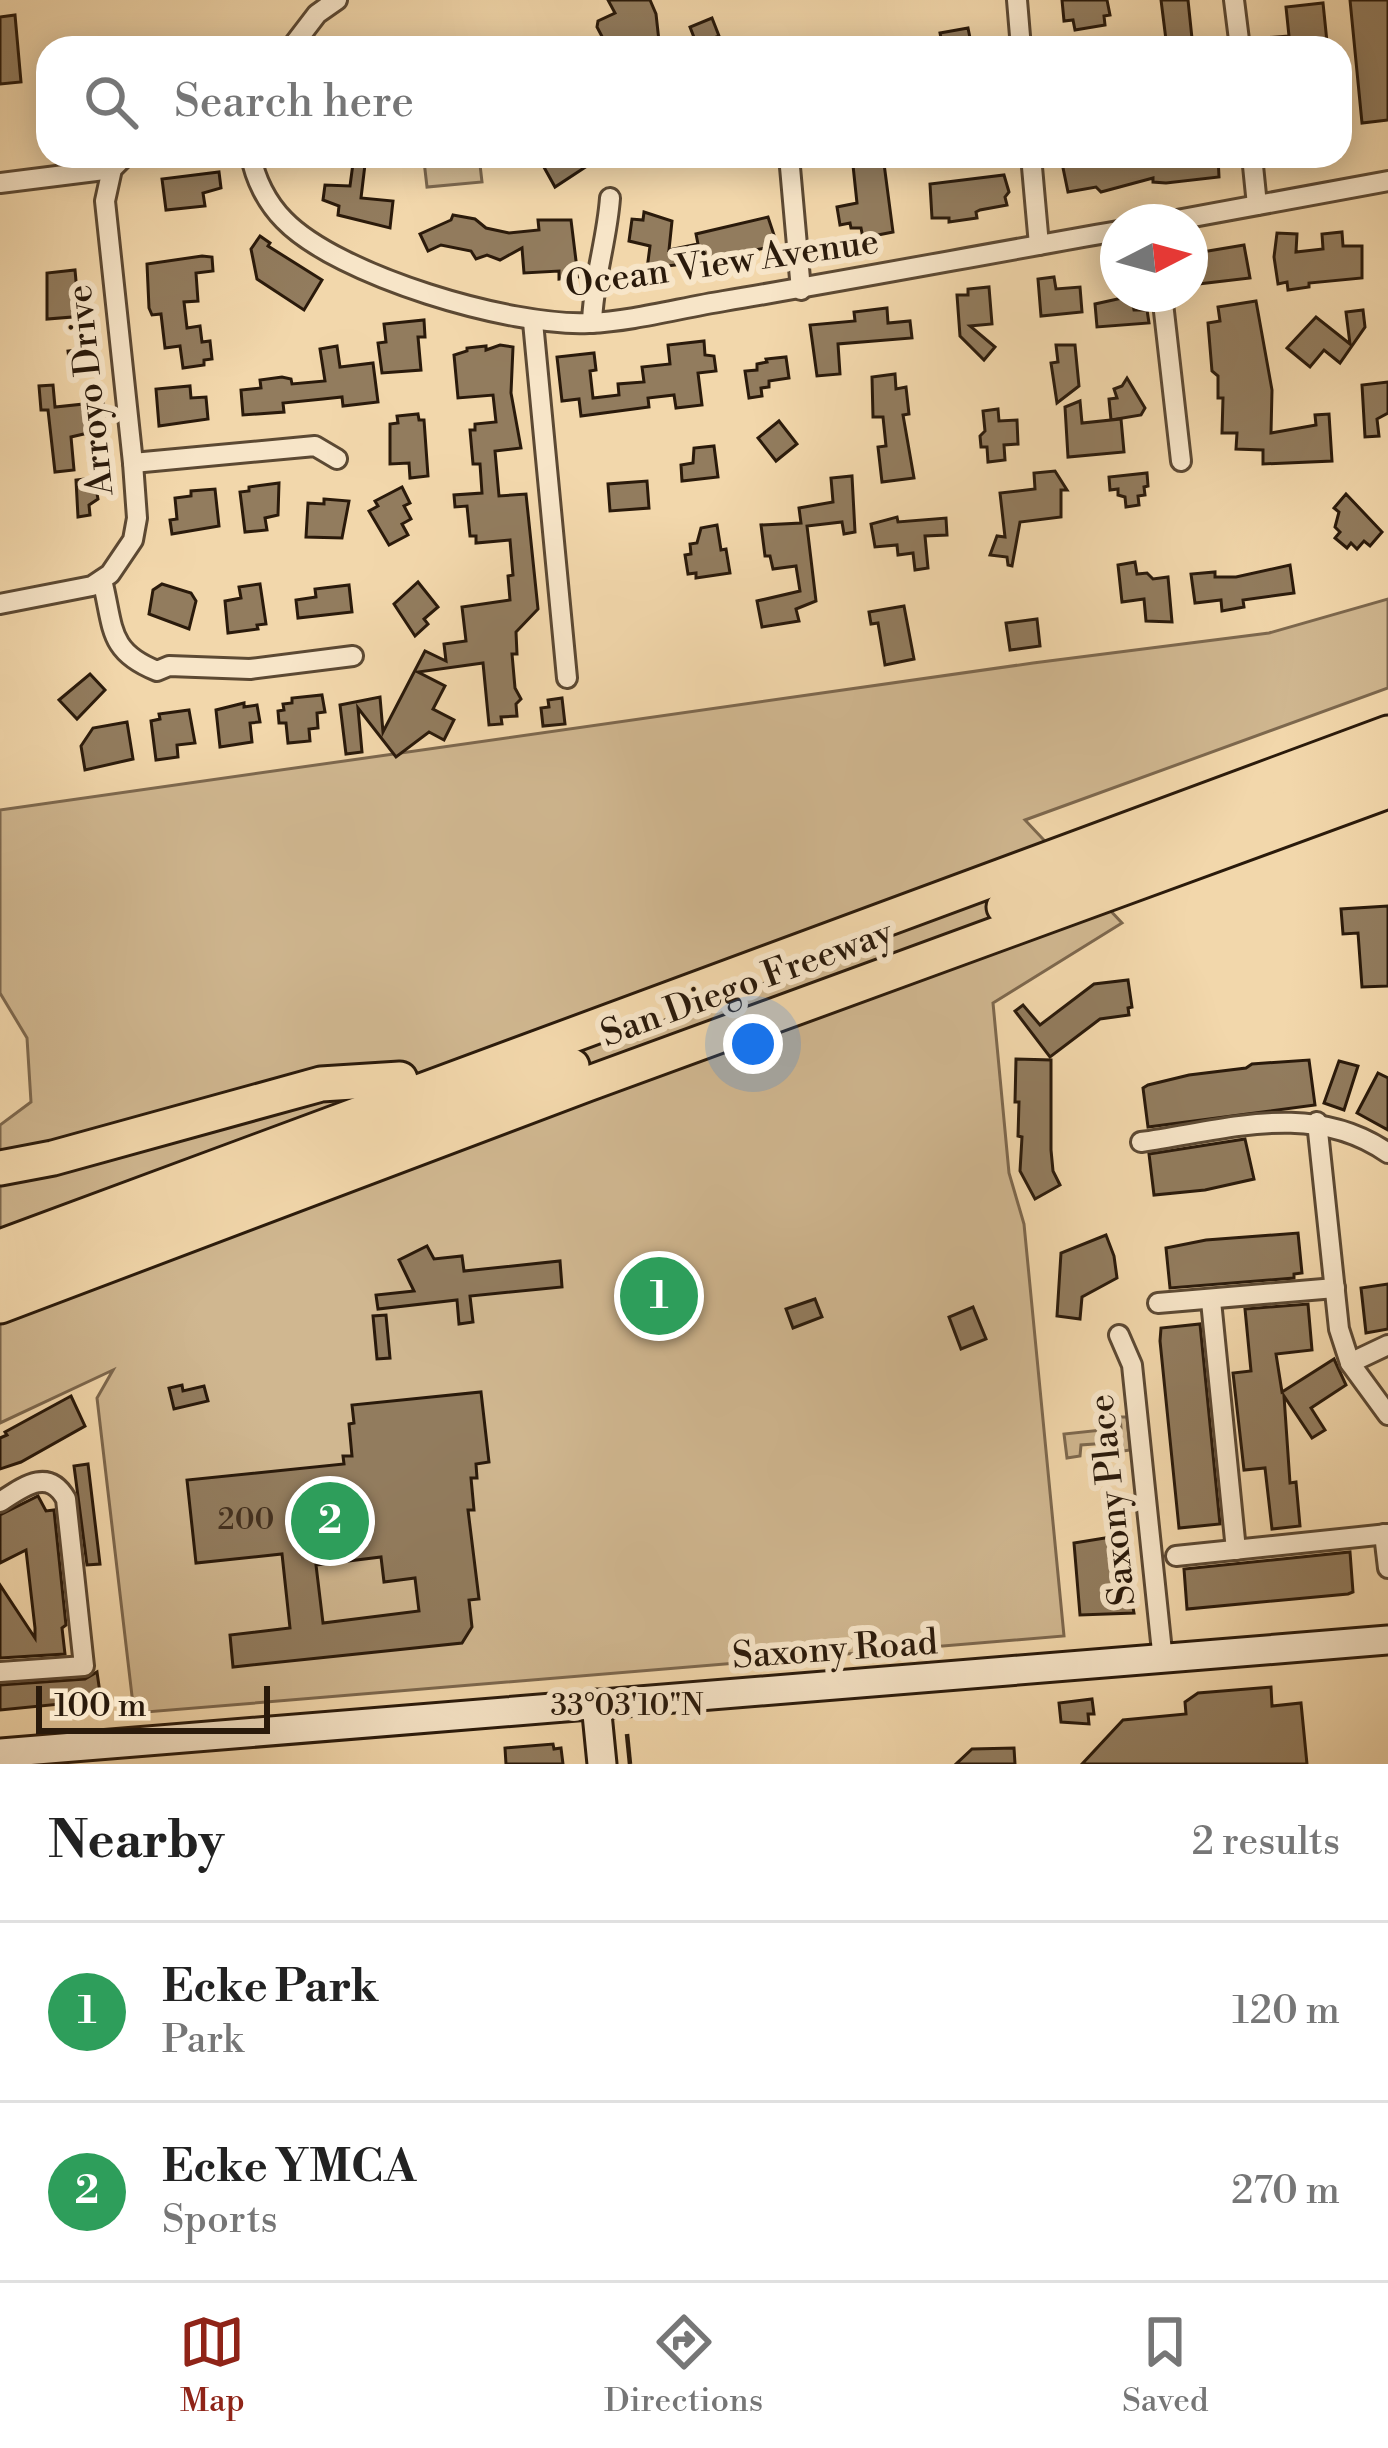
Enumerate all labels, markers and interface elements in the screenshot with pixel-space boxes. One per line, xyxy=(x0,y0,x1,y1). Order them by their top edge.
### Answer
search box xyxy=(36,36,1352,168)
icon: search xyxy=(78,69,144,135)
text: Search here xyxy=(174,74,414,131)
north arrow xyxy=(1100,204,1208,312)
street label: Ocean View Avenue xyxy=(562,220,882,308)
street label: Arroyo Drive xyxy=(58,282,125,499)
street label: San Diego Freeway xyxy=(595,910,900,1058)
your location xyxy=(723,1014,783,1074)
pin: 1 xyxy=(620,1251,698,1341)
street label: Saxony Place xyxy=(1080,1392,1146,1608)
pin: 2 xyxy=(291,1476,369,1566)
house number: 200 xyxy=(218,1501,274,1539)
street label: Saxony Road xyxy=(731,1620,940,1680)
scale bar xyxy=(36,1680,270,1733)
text: 100 m xyxy=(54,1686,147,1727)
text: 33°03'10"N xyxy=(550,1687,704,1725)
text: Nearby xyxy=(48,1810,224,1874)
text: 2 results xyxy=(1192,1818,1340,1867)
text: Ecke Park xyxy=(162,1959,378,2016)
text: 1 xyxy=(78,1987,96,2036)
text: 120 m xyxy=(1232,1987,1340,2036)
text: Park xyxy=(162,2016,243,2065)
text: Ecke YMCA xyxy=(162,2139,416,2196)
text: 2 xyxy=(75,2167,99,2216)
text: 270 m xyxy=(1231,2167,1340,2216)
text: Sports xyxy=(162,2196,278,2245)
tab: Map xyxy=(179,2309,245,2422)
tab: Directions xyxy=(604,2309,763,2422)
tab: Saved xyxy=(1122,2309,1209,2422)

